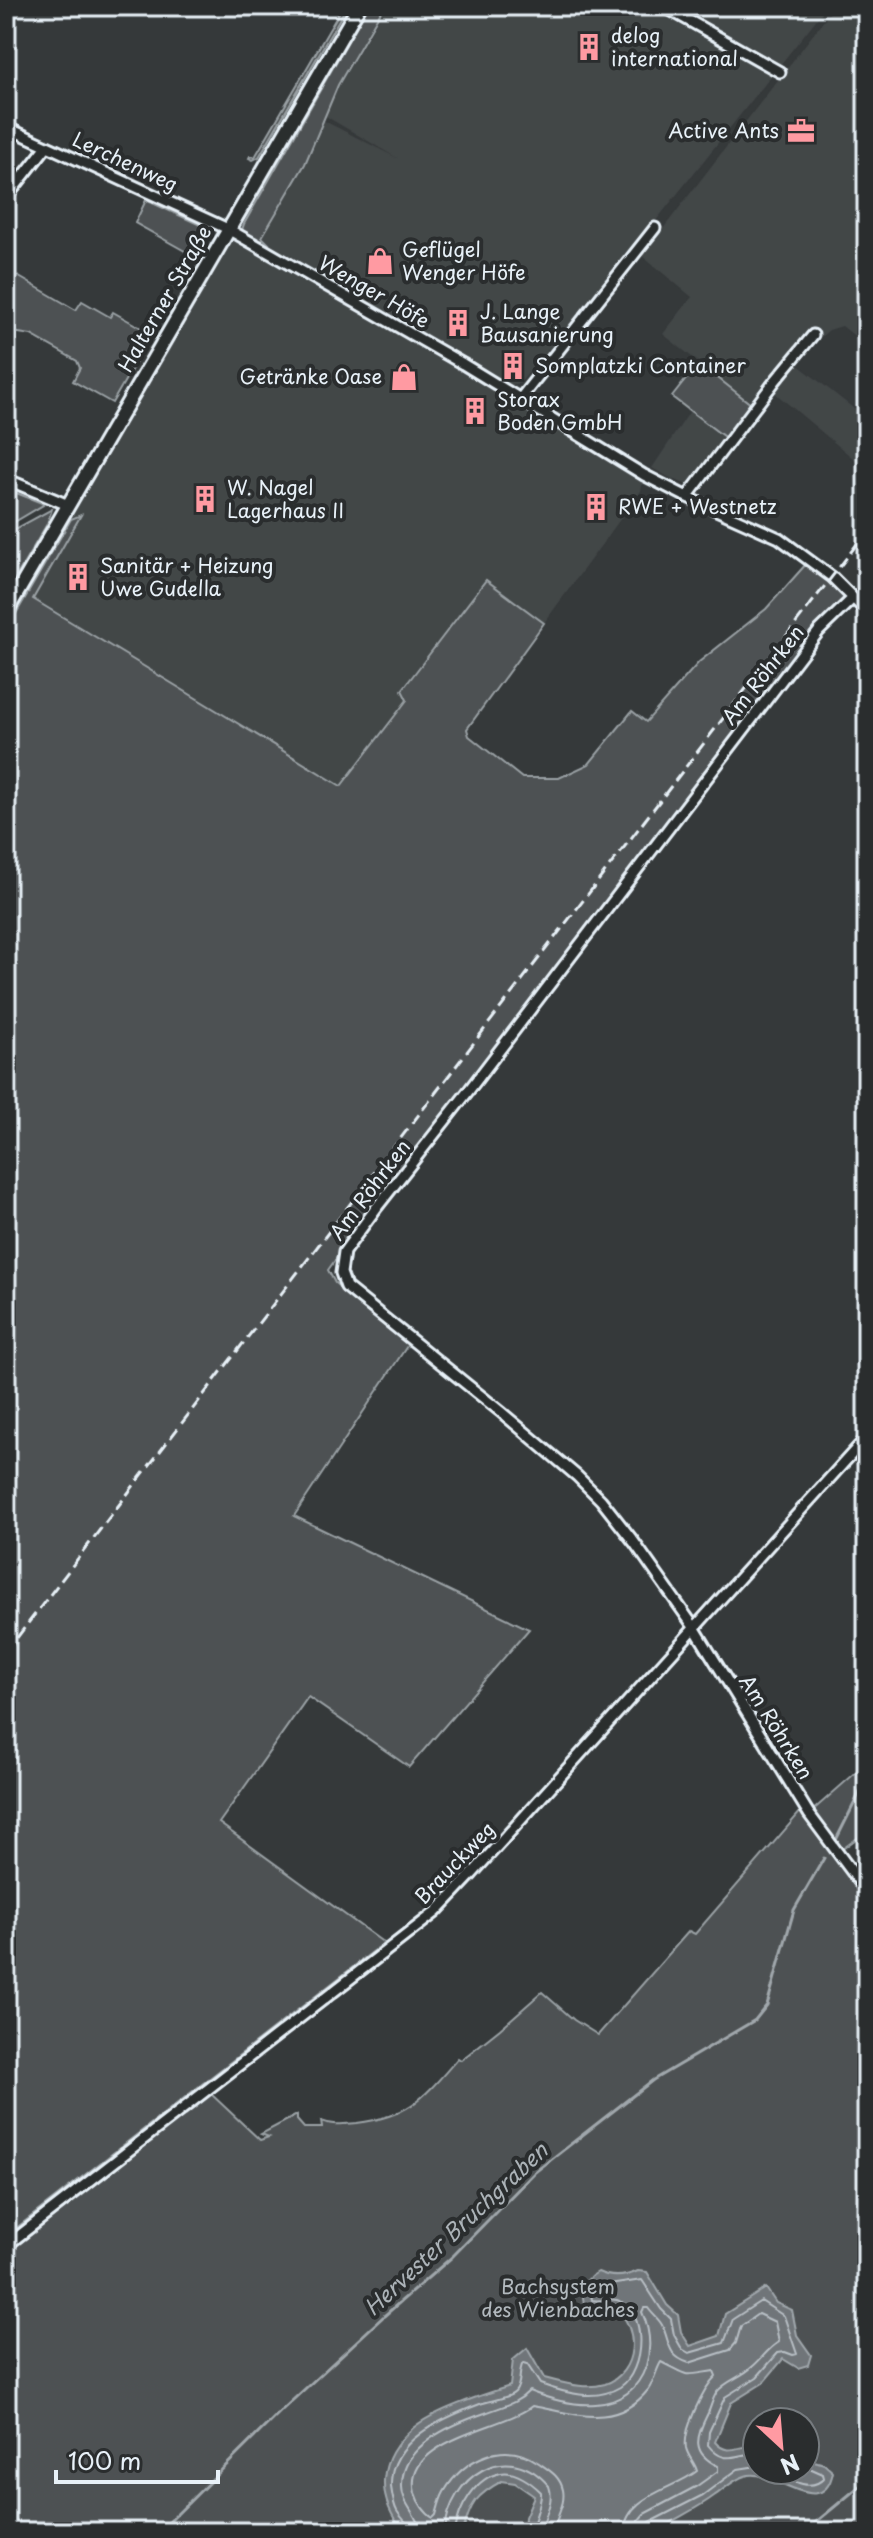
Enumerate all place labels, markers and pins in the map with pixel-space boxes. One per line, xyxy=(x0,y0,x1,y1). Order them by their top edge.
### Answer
place label: delog international xyxy=(611,20,738,73)
building icon: delog international xyxy=(574,32,604,62)
place label: Active Ants xyxy=(668,115,779,145)
office icon: Active Ants xyxy=(786,116,816,146)
place label: Geflügel Wenger Höfe xyxy=(402,234,526,287)
shop icon: Geflügel Wenger Höfe xyxy=(365,246,395,276)
place label: J. Lange Bausanierung xyxy=(480,296,614,349)
building icon: J. Lange Bausanierung xyxy=(443,308,473,338)
place label: Somplatzki Container xyxy=(535,350,746,380)
building icon: Somplatzki Container xyxy=(498,351,528,381)
place label: Getränke Oase xyxy=(240,361,382,391)
shop icon: Getränke Oase xyxy=(389,362,419,392)
place label: Storax Boden GmbH xyxy=(497,384,622,437)
building icon: Storax Boden GmbH xyxy=(460,396,490,426)
place label: W. Nagel Lagerhaus II xyxy=(227,472,344,525)
building icon: W. Nagel Lagerhaus II xyxy=(190,484,220,514)
place label: RWE + Westnetz xyxy=(618,491,776,521)
building icon: RWE + Westnetz xyxy=(581,492,611,522)
place label: Sanitär + Heizung Uwe Gudella xyxy=(100,550,274,603)
building icon: Sanitär + Heizung Uwe Gudella xyxy=(63,562,93,592)

